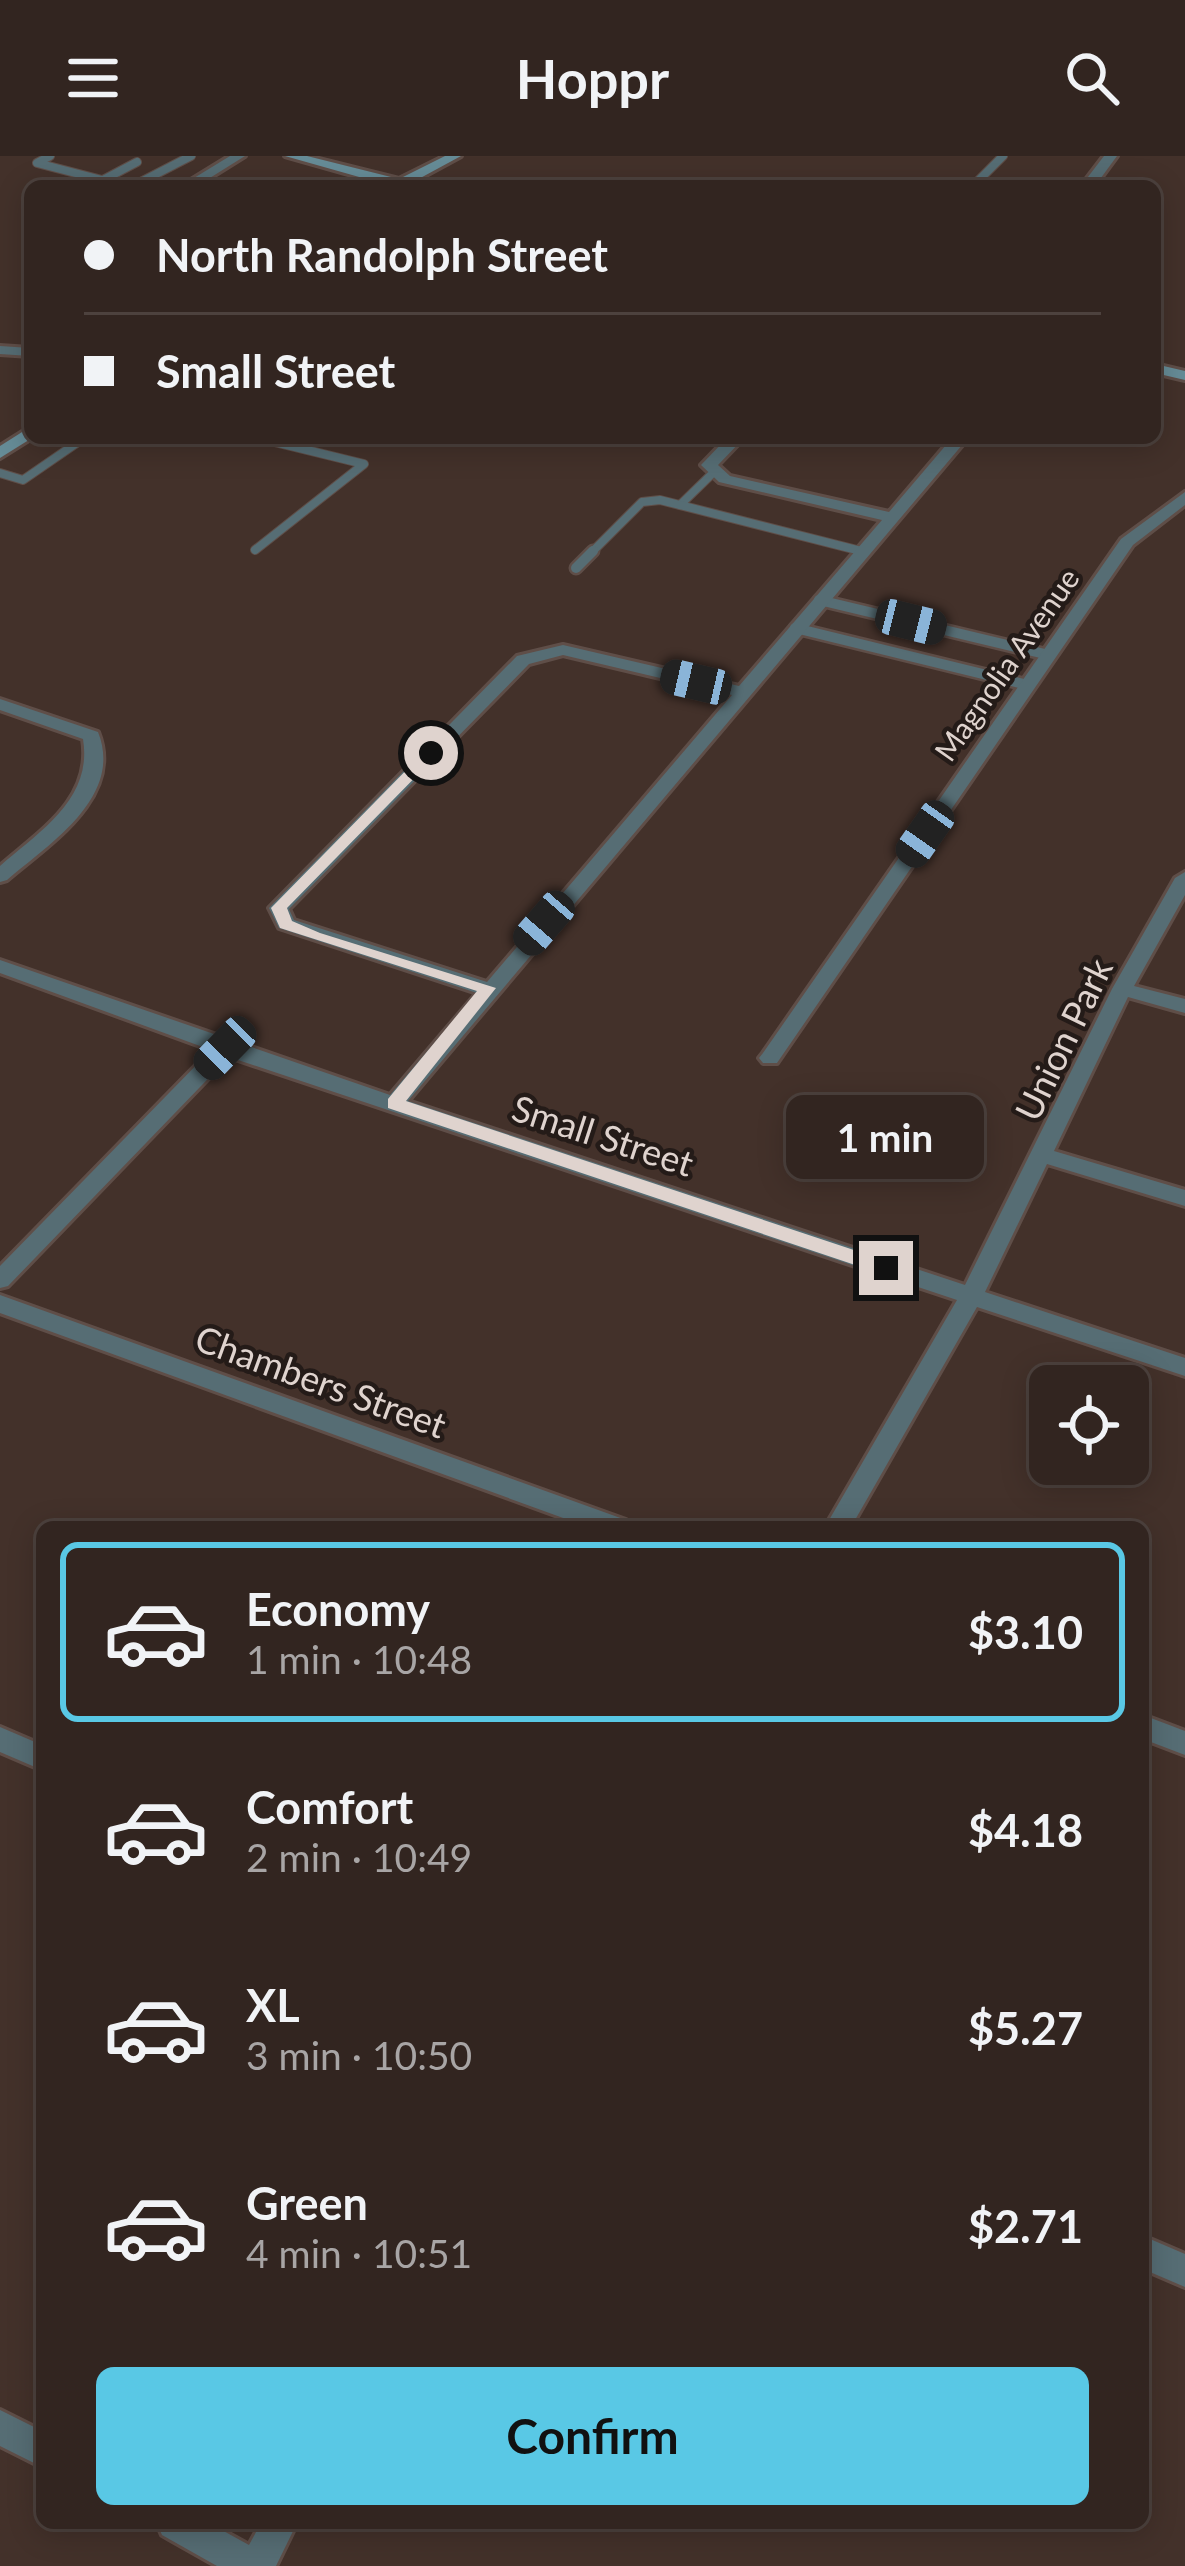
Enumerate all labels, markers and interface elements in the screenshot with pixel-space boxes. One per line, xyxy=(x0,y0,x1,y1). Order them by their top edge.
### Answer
icon: menu xyxy=(60,45,126,111)
icon: search xyxy=(1059,45,1125,111)
text: Hoppr xyxy=(516,46,669,111)
text: North Randolph Street xyxy=(156,228,608,282)
text: Small Street xyxy=(156,344,395,398)
street label: Magnolia Avenue xyxy=(926,561,1086,767)
car xyxy=(872,596,950,648)
car xyxy=(657,656,735,708)
route start xyxy=(404,726,458,780)
car xyxy=(890,794,960,874)
car xyxy=(507,884,581,962)
street label: Union Park xyxy=(1005,950,1121,1127)
car xyxy=(187,1010,263,1086)
street label: Small Street xyxy=(507,1085,699,1185)
callout: 1 min xyxy=(787,1094,985,1178)
text: 1 min xyxy=(837,1114,933,1160)
route end xyxy=(859,1241,913,1295)
street label: Chambers Street xyxy=(190,1315,452,1447)
map controls xyxy=(1029,1365,1149,1485)
button: locate xyxy=(1029,1365,1149,1485)
icon: car xyxy=(102,1578,210,1686)
text: Economy xyxy=(246,1582,430,1636)
text: $3.10 xyxy=(968,1605,1083,1659)
text: 1 min · 10:48 xyxy=(246,1636,472,1682)
icon: car xyxy=(102,1776,210,1884)
text: Comfort xyxy=(246,1780,413,1834)
text: $4.18 xyxy=(968,1803,1083,1857)
text: 2 min · 10:49 xyxy=(246,1834,472,1880)
icon: car xyxy=(102,1974,210,2082)
text: XL xyxy=(246,1978,300,2032)
text: $5.27 xyxy=(968,2001,1083,2055)
text: 3 min · 10:50 xyxy=(246,2032,472,2078)
icon: car xyxy=(102,2172,210,2280)
text: Green xyxy=(246,2176,368,2230)
text: $2.71 xyxy=(968,2199,1083,2253)
text: 4 min · 10:51 xyxy=(246,2230,472,2276)
button: Confirm xyxy=(96,2367,1089,2505)

